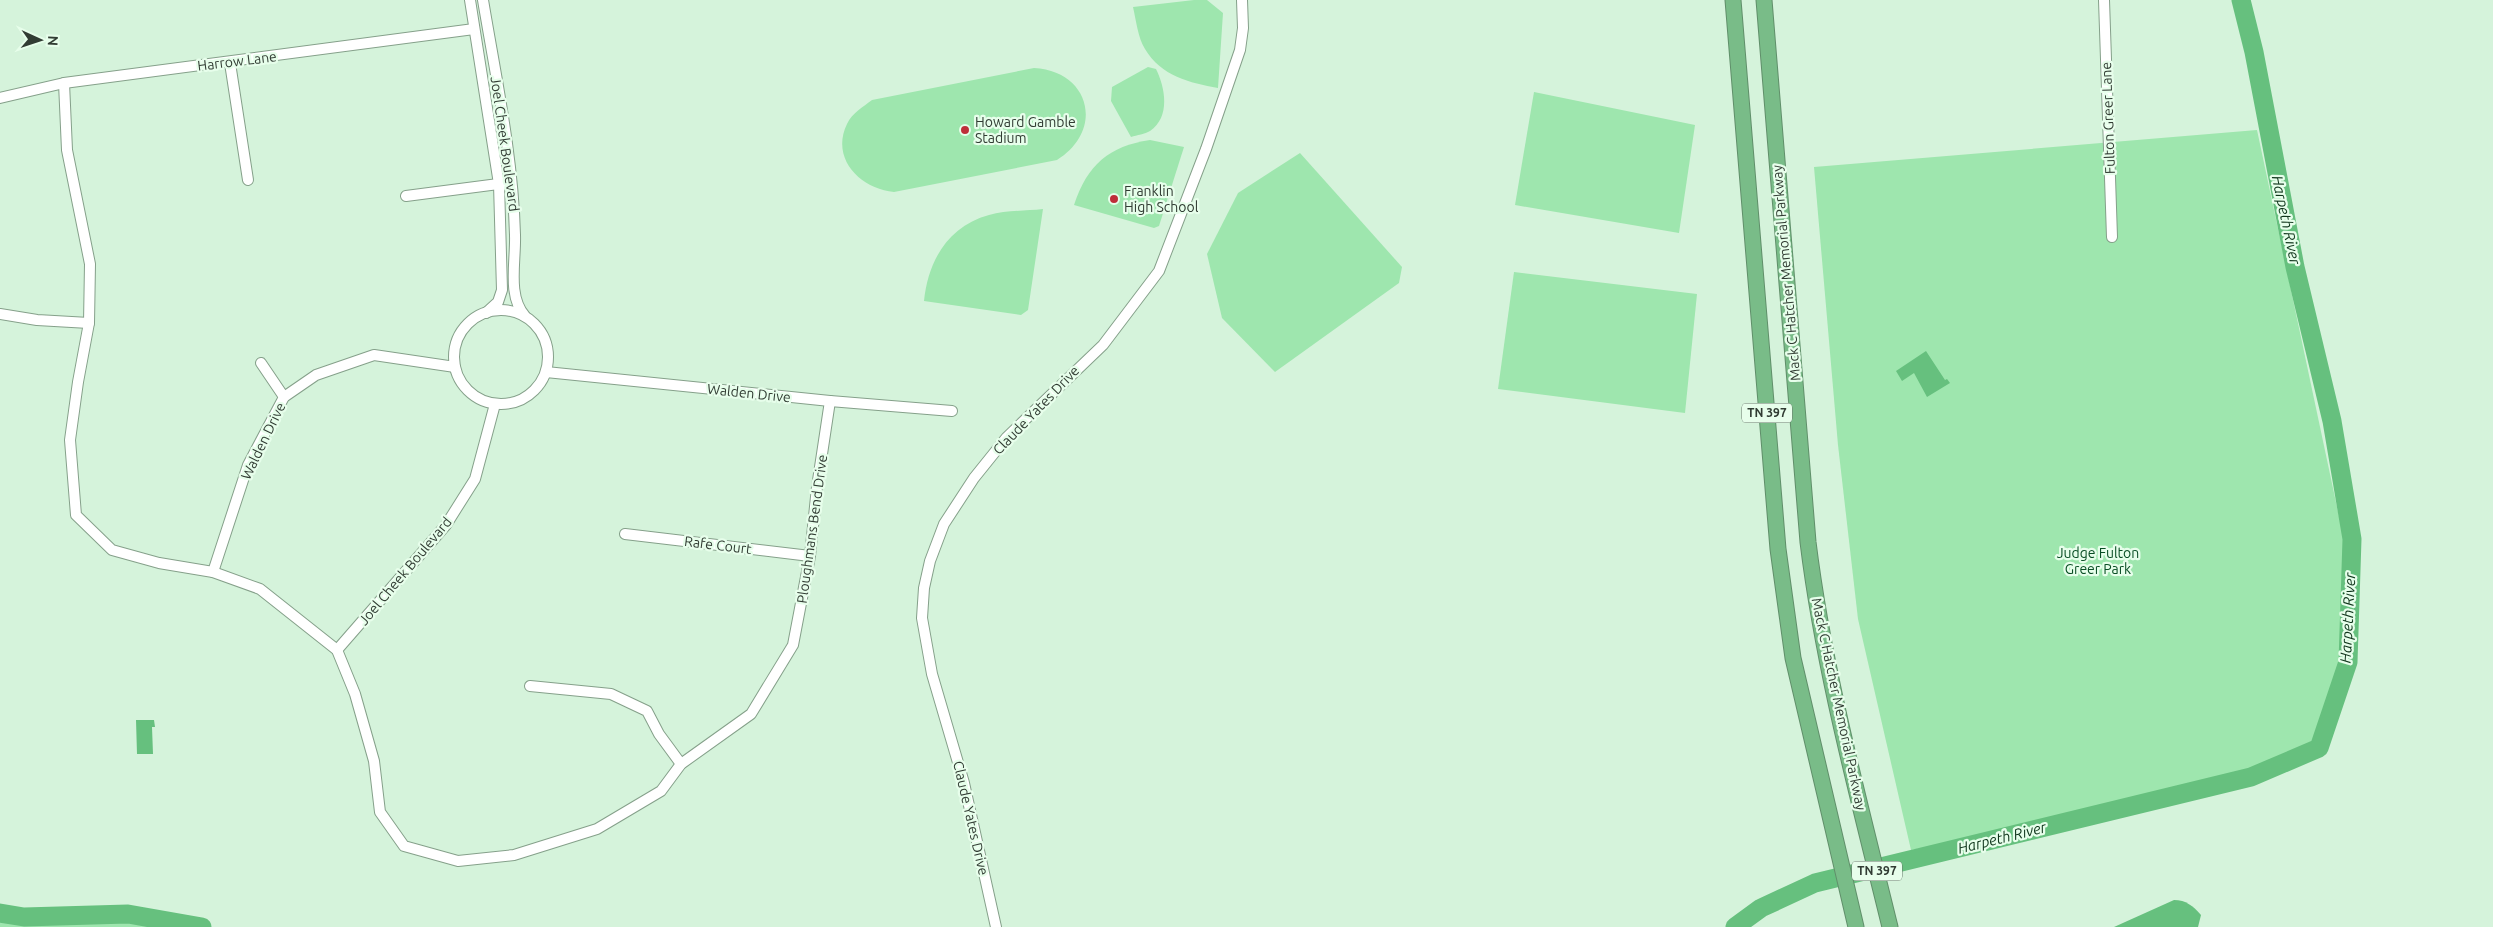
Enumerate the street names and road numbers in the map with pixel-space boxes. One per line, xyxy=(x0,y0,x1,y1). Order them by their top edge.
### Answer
street label: Harrow Lane xyxy=(196,48,278,74)
street label: Fulton Greer Lane xyxy=(2098,62,2118,174)
street label: Joel Cheek Boulevard xyxy=(488,76,522,212)
street label: Mack C Hatcher Memorial Parkway xyxy=(1769,164,1803,382)
street label: Claude Yates Drive xyxy=(990,362,1082,458)
street label: Walden Drive xyxy=(707,381,791,405)
street label: Walden Drive xyxy=(237,400,289,482)
road number: TN 397 xyxy=(1742,403,1792,422)
street label: Ploughmans Bend Drive xyxy=(794,454,830,604)
street label: Joel Cheek Boulevard xyxy=(355,514,455,628)
street label: Rafe Court xyxy=(683,533,753,557)
street label: Mack C Hatcher Memorial Parkway xyxy=(1809,596,1869,812)
street label: Claude Yates Drive xyxy=(950,759,992,877)
road number: TN 397 xyxy=(1852,861,1902,880)

